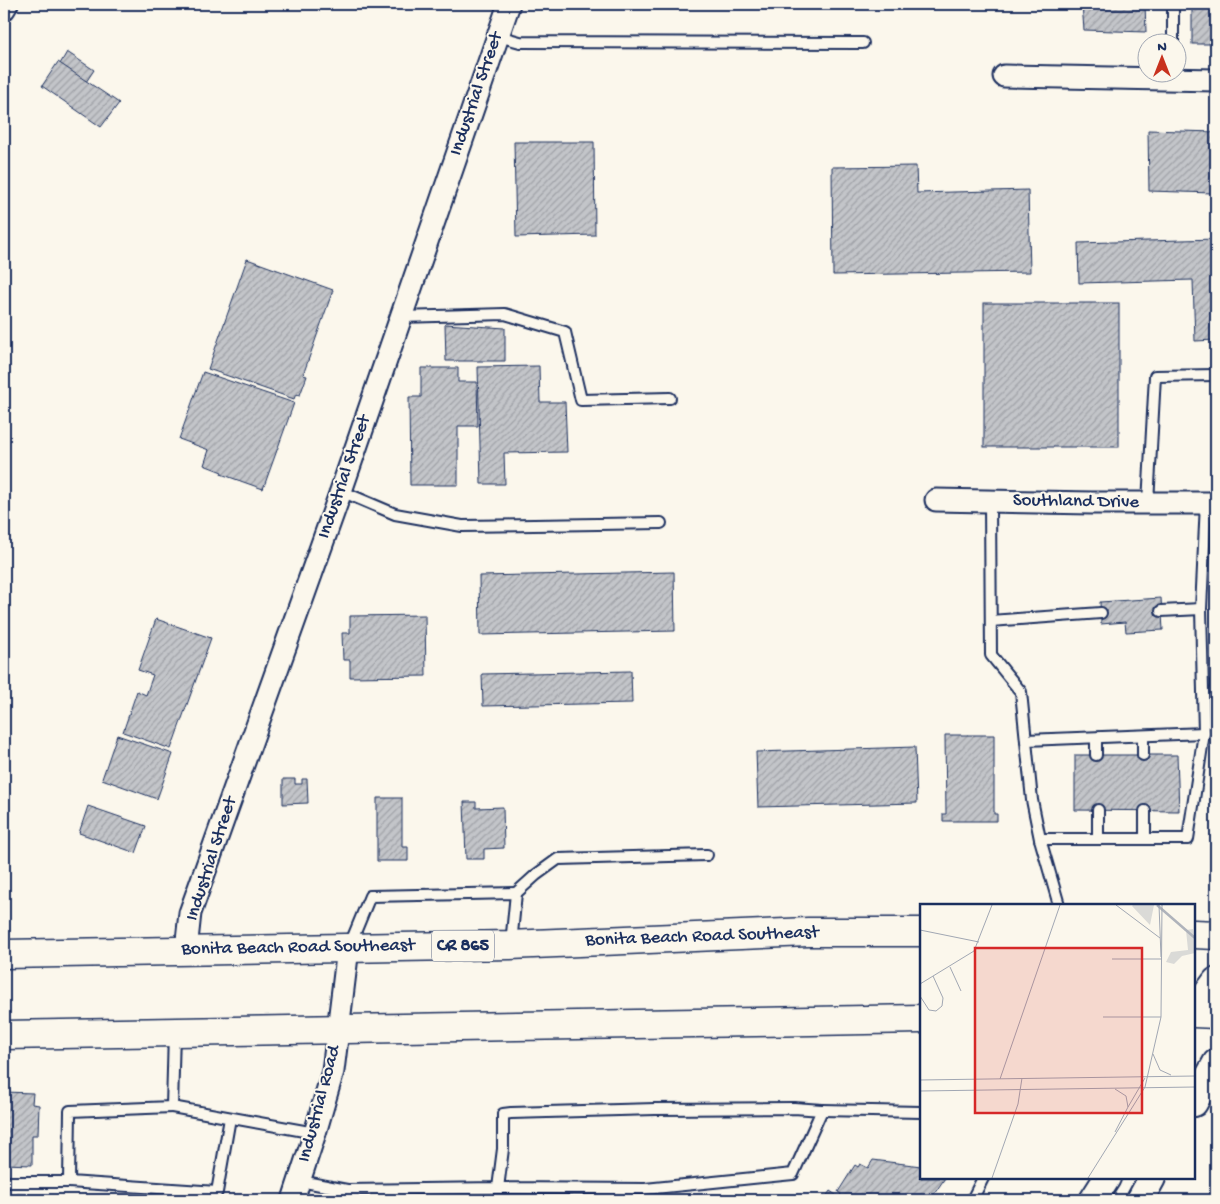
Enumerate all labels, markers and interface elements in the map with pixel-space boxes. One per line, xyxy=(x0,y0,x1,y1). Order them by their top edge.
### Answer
street label: Industrial Street xyxy=(445,27,510,159)
north arrow xyxy=(1138,32,1188,82)
text: N xyxy=(1157,39,1167,56)
street label: Industrial Street xyxy=(313,410,378,542)
street label: Southland Drive xyxy=(1013,489,1140,515)
street label: Industrial Street xyxy=(181,792,244,924)
inset map xyxy=(920,904,1195,1179)
street label: Bonita Beach Road Southeast xyxy=(584,921,821,953)
road number: CR 865 xyxy=(432,930,494,961)
street label: Bonita Beach Road Southeast xyxy=(180,934,417,962)
street label: Industrial Road xyxy=(293,1041,347,1165)

